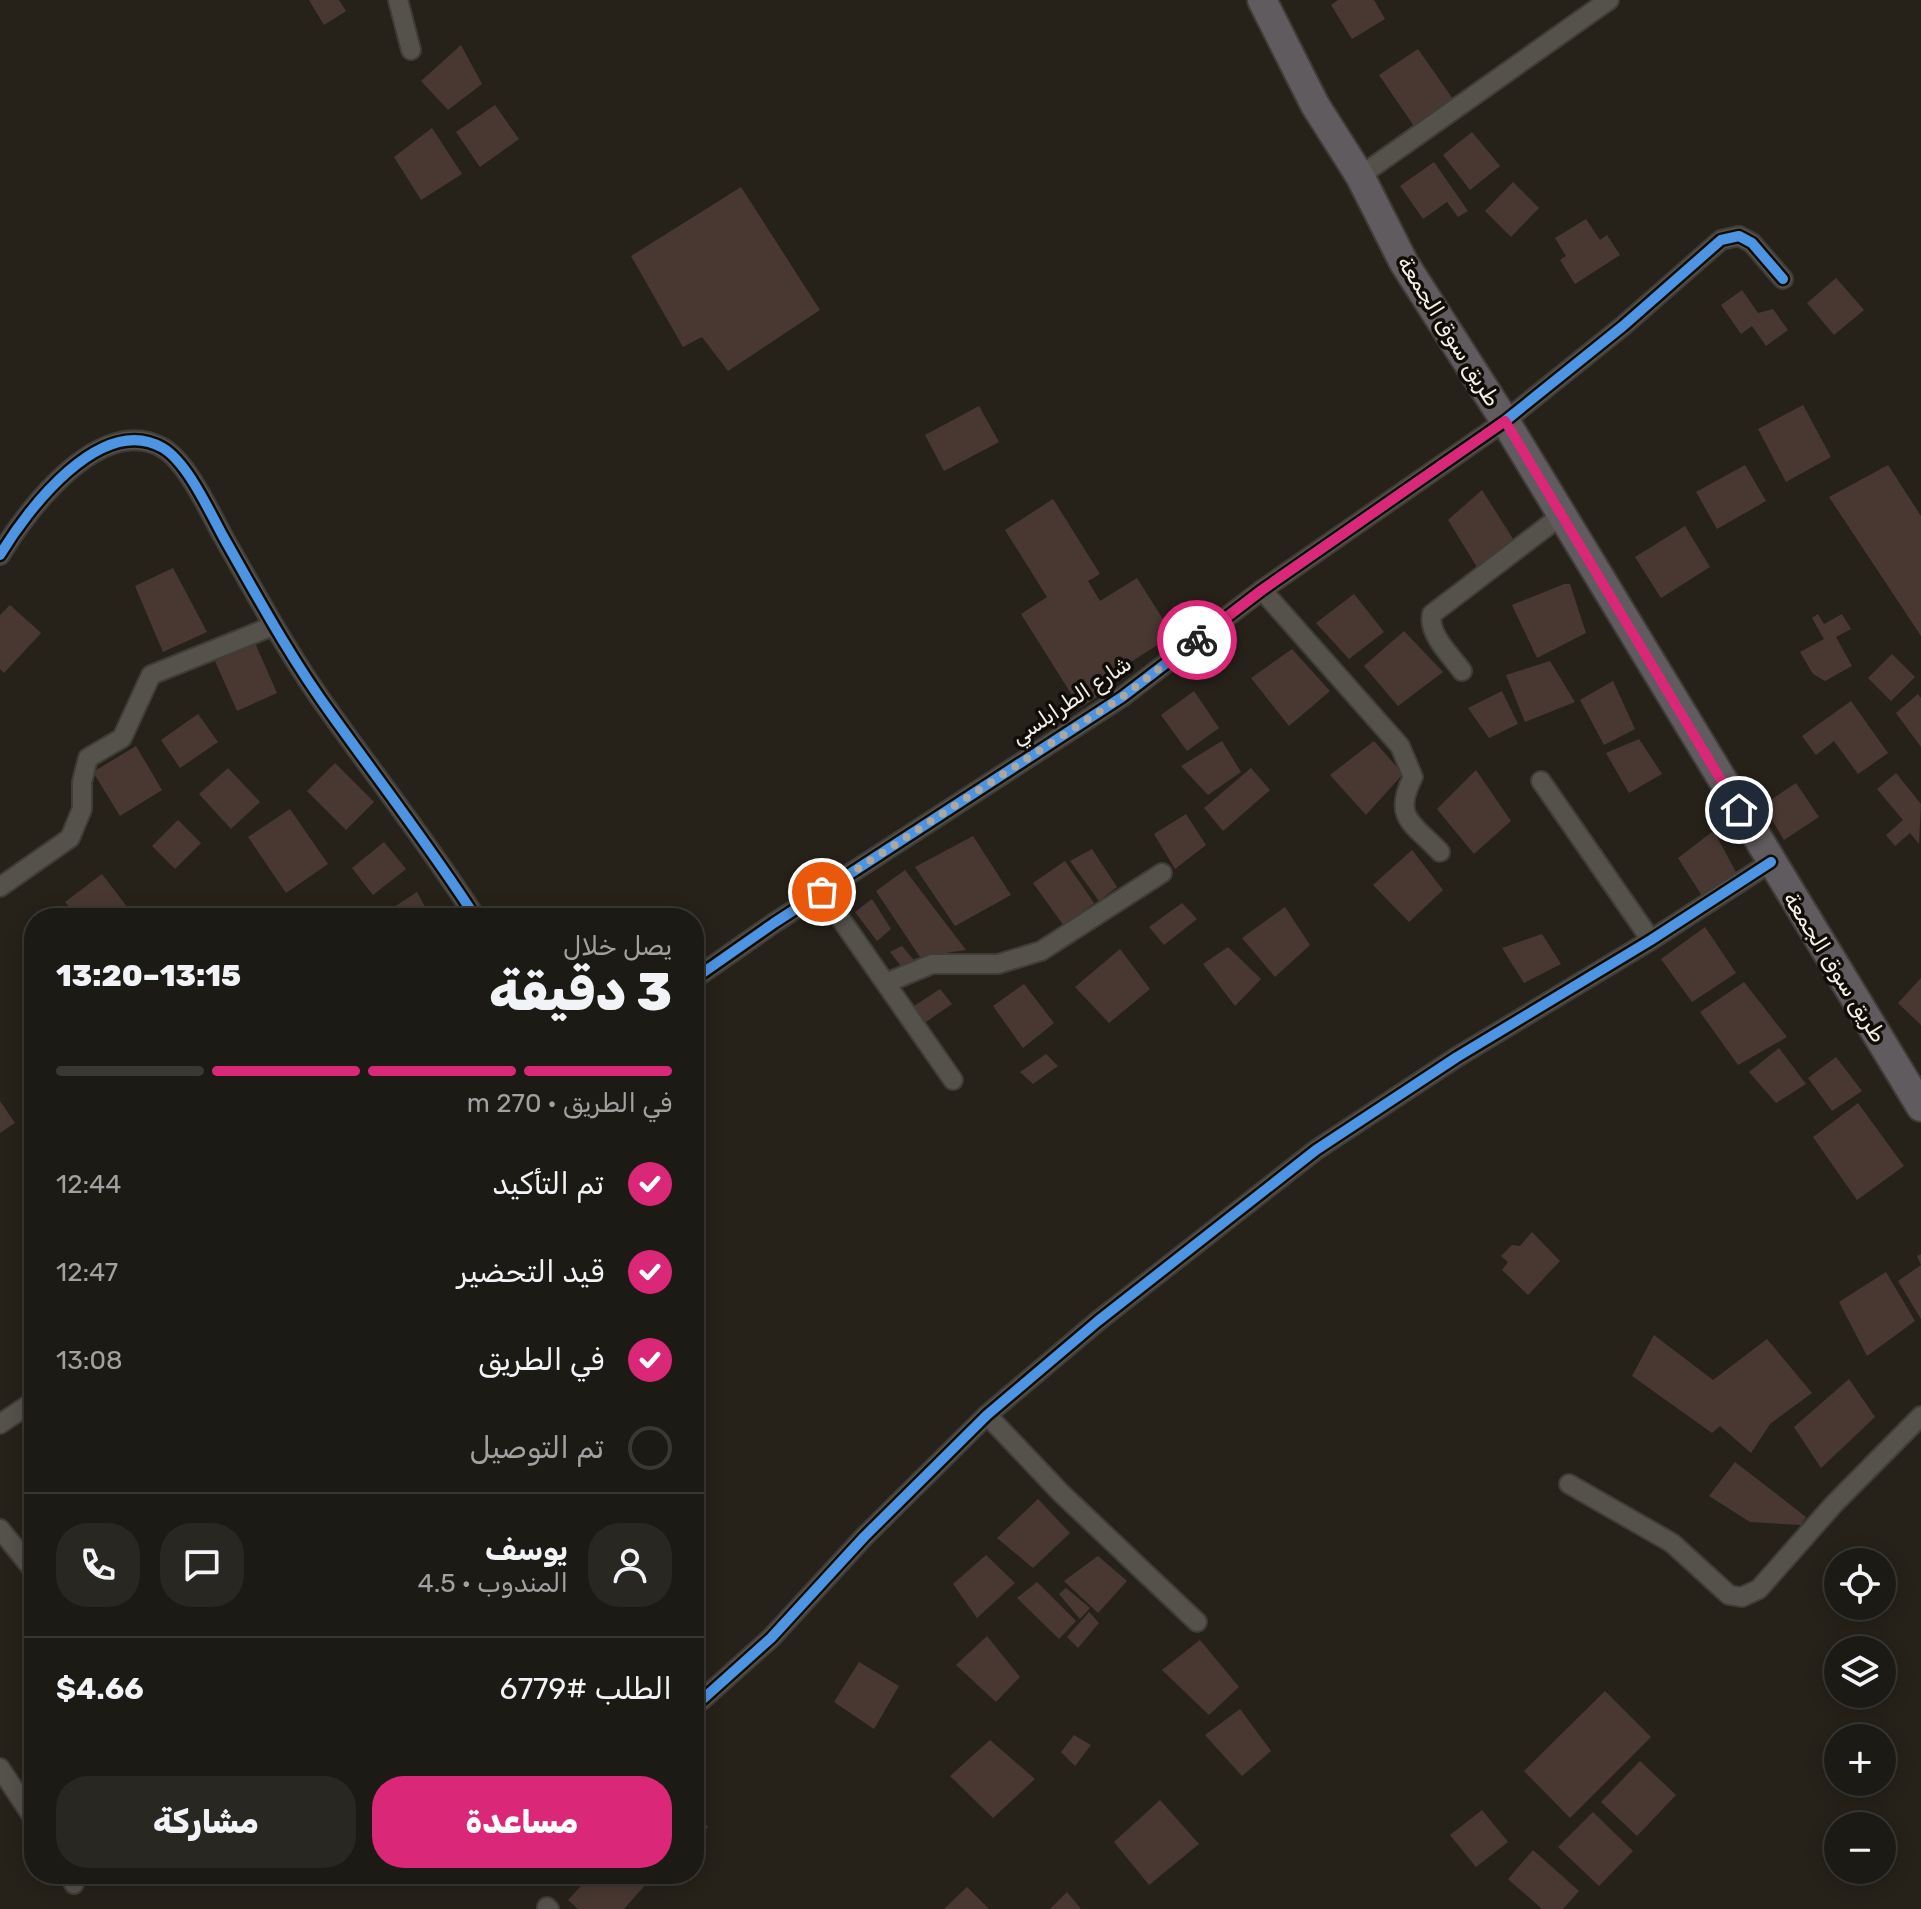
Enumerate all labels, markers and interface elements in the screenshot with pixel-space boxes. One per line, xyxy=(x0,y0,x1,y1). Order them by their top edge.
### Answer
street label: طريق سوق الجمعة xyxy=(1392,251,1506,411)
courier xyxy=(1157,600,1237,680)
icon: bike xyxy=(1175,618,1219,662)
street label: شارع الطرابلسي xyxy=(1005,650,1138,753)
pin xyxy=(1705,776,1773,844)
icon: home xyxy=(1717,788,1761,832)
pin xyxy=(788,858,856,926)
icon: bag xyxy=(800,870,844,914)
street label: طريق سوق الجمعة xyxy=(1778,887,1892,1047)
text: يصل خلال xyxy=(563,931,672,962)
text: 13:15–13:20 xyxy=(56,958,241,994)
text: 3 دقيقة xyxy=(489,961,672,1023)
text: في الطريق · 270 m xyxy=(467,1088,672,1119)
icon: check xyxy=(628,1162,672,1206)
text: تم التأكيد xyxy=(492,1166,604,1202)
text: 12:44 xyxy=(56,1169,121,1200)
icon: check xyxy=(628,1250,672,1294)
text: قيد التحضير xyxy=(457,1254,604,1290)
text: 12:47 xyxy=(56,1257,118,1288)
icon: check xyxy=(628,1338,672,1382)
text: في الطريق xyxy=(478,1342,604,1378)
text: 13:08 xyxy=(56,1345,122,1376)
text: تم التوصيل xyxy=(469,1430,604,1466)
button: phone xyxy=(56,1523,140,1607)
button: chat xyxy=(160,1523,244,1607)
button: person xyxy=(588,1523,672,1607)
text: يوسف xyxy=(485,1532,568,1568)
map controls xyxy=(1824,1548,1896,1884)
button: locate xyxy=(1824,1548,1896,1620)
text: المندوب · 4.5 xyxy=(418,1568,568,1599)
button: layers xyxy=(1824,1636,1896,1708)
text: $4.66 xyxy=(56,1671,144,1707)
text: الطلب #6779 xyxy=(500,1671,672,1707)
button: + xyxy=(1824,1724,1896,1796)
button: مشاركة xyxy=(56,1776,356,1868)
button: مساعدة xyxy=(372,1776,672,1868)
button: − xyxy=(1824,1812,1896,1884)

